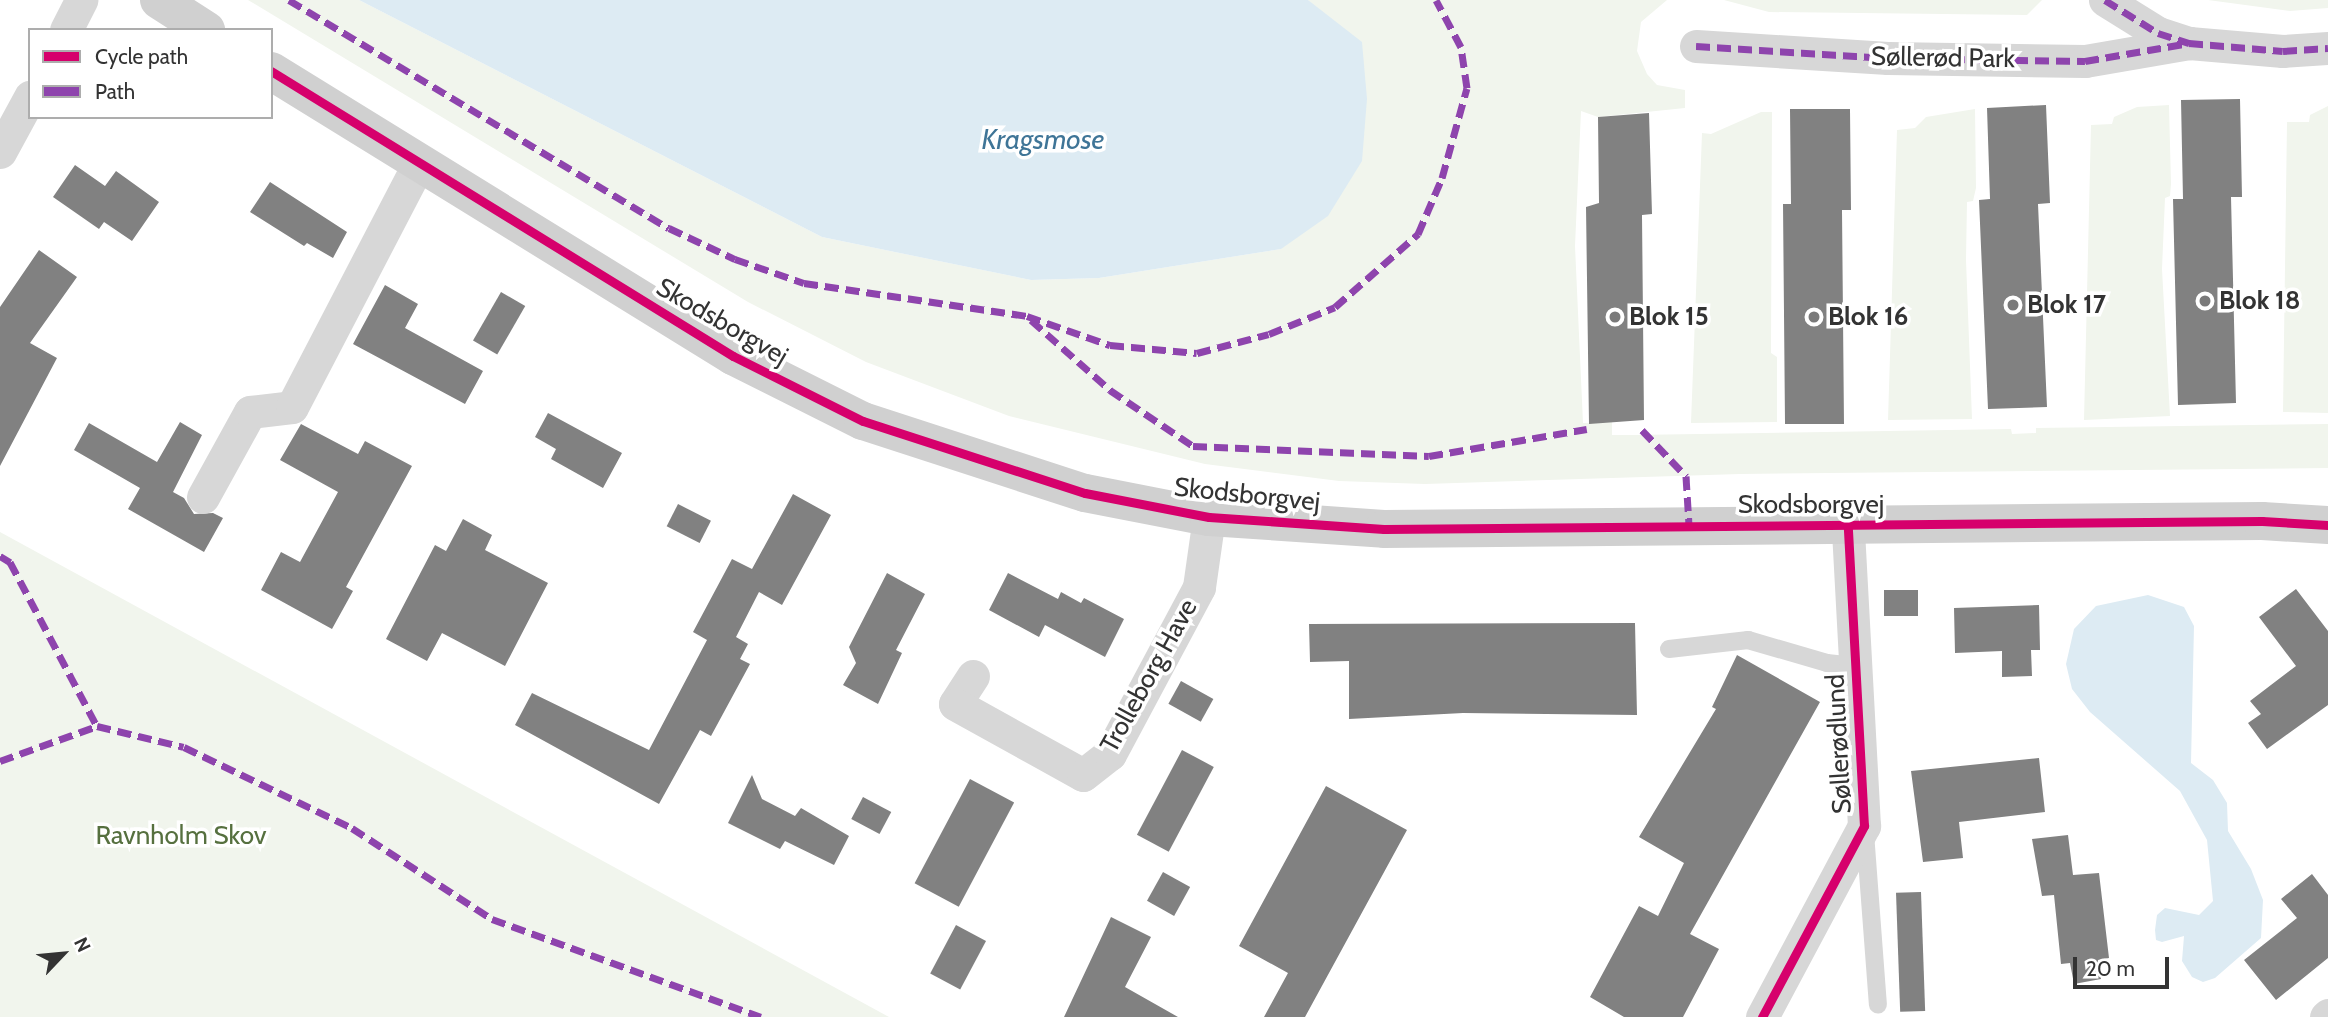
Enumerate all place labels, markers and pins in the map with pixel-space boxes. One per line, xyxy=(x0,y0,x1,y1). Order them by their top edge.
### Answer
place label: Blok 18 xyxy=(2219,285,2300,317)
place label: Blok 17 xyxy=(2027,289,2106,321)
marker: Blok 18 xyxy=(2197,293,2213,309)
marker: Blok 17 xyxy=(2005,297,2021,313)
place label: Blok 15 xyxy=(1629,301,1709,333)
place label: Blok 16 xyxy=(1828,301,1908,333)
marker: Blok 15 xyxy=(1607,309,1623,325)
marker: Blok 16 xyxy=(1806,309,1822,325)

